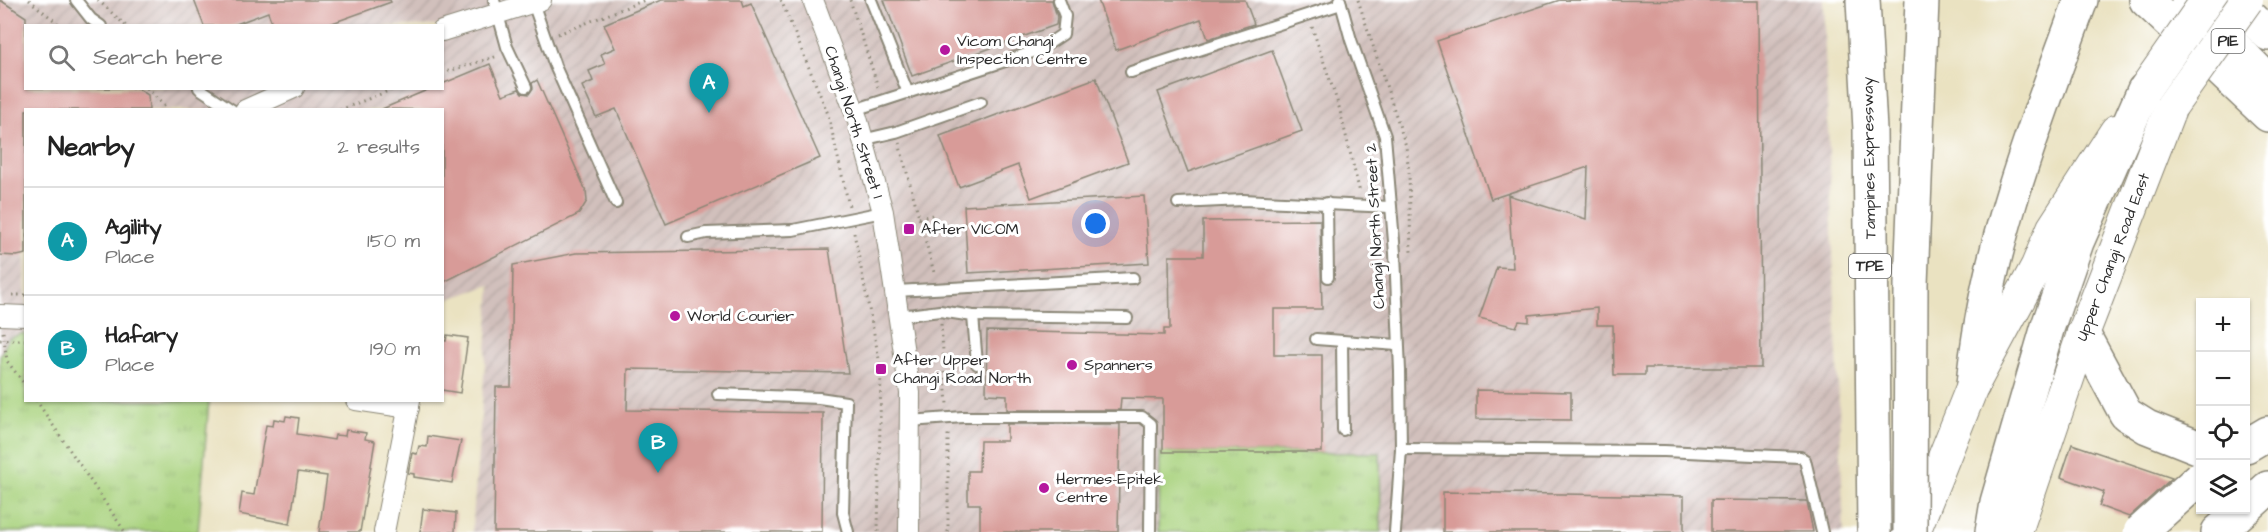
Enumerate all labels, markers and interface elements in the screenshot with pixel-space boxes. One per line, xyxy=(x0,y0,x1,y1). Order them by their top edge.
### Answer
search box xyxy=(24,24,444,90)
road number: PIE xyxy=(2212,29,2244,53)
place label: Vicom Changi Inspection Centre xyxy=(957,30,1088,70)
icon: search xyxy=(45,41,78,74)
text: Search here xyxy=(93,42,223,73)
street label: Changi North Street 1 xyxy=(818,43,889,201)
marker: Vicom Changi Inspection Centre xyxy=(938,43,952,57)
pin: A xyxy=(690,63,728,113)
street label: Tampines Expressway xyxy=(1857,76,1882,239)
text: Nearby xyxy=(48,129,135,165)
text: 2 results xyxy=(337,133,420,161)
street label: Changi North Street 2 xyxy=(1360,142,1391,309)
street label: Upper Changi Road East xyxy=(2071,169,2156,345)
your location xyxy=(1081,209,1110,238)
text: Agility xyxy=(105,212,162,243)
place label: After VICOM xyxy=(921,218,1019,240)
marker: After VICOM xyxy=(902,222,916,236)
text: A xyxy=(61,227,74,255)
text: 150 m xyxy=(367,227,420,255)
text: Place xyxy=(105,243,155,271)
road number: TPE xyxy=(1849,254,1891,278)
map controls xyxy=(2196,298,2250,514)
button: + xyxy=(2196,298,2250,352)
place label: World Courier xyxy=(687,305,794,327)
marker: World Courier xyxy=(668,309,682,323)
text: Hafary xyxy=(105,320,178,351)
text: B xyxy=(60,335,75,363)
text: 190 m xyxy=(370,335,420,363)
place label: After Upper Changi Road North xyxy=(893,349,1031,390)
text: Place xyxy=(105,351,155,379)
button: − xyxy=(2196,352,2250,406)
place label: Spanners xyxy=(1084,354,1153,376)
marker: Spanners xyxy=(1065,358,1079,372)
marker: After Upper Changi Road North xyxy=(874,362,888,376)
button: locate xyxy=(2196,406,2250,460)
pin: B xyxy=(638,424,678,473)
button: layers xyxy=(2196,460,2250,514)
place label: Hermes-Epitek Centre xyxy=(1056,468,1163,508)
marker: Hermes-Epitek Centre xyxy=(1037,481,1051,495)

